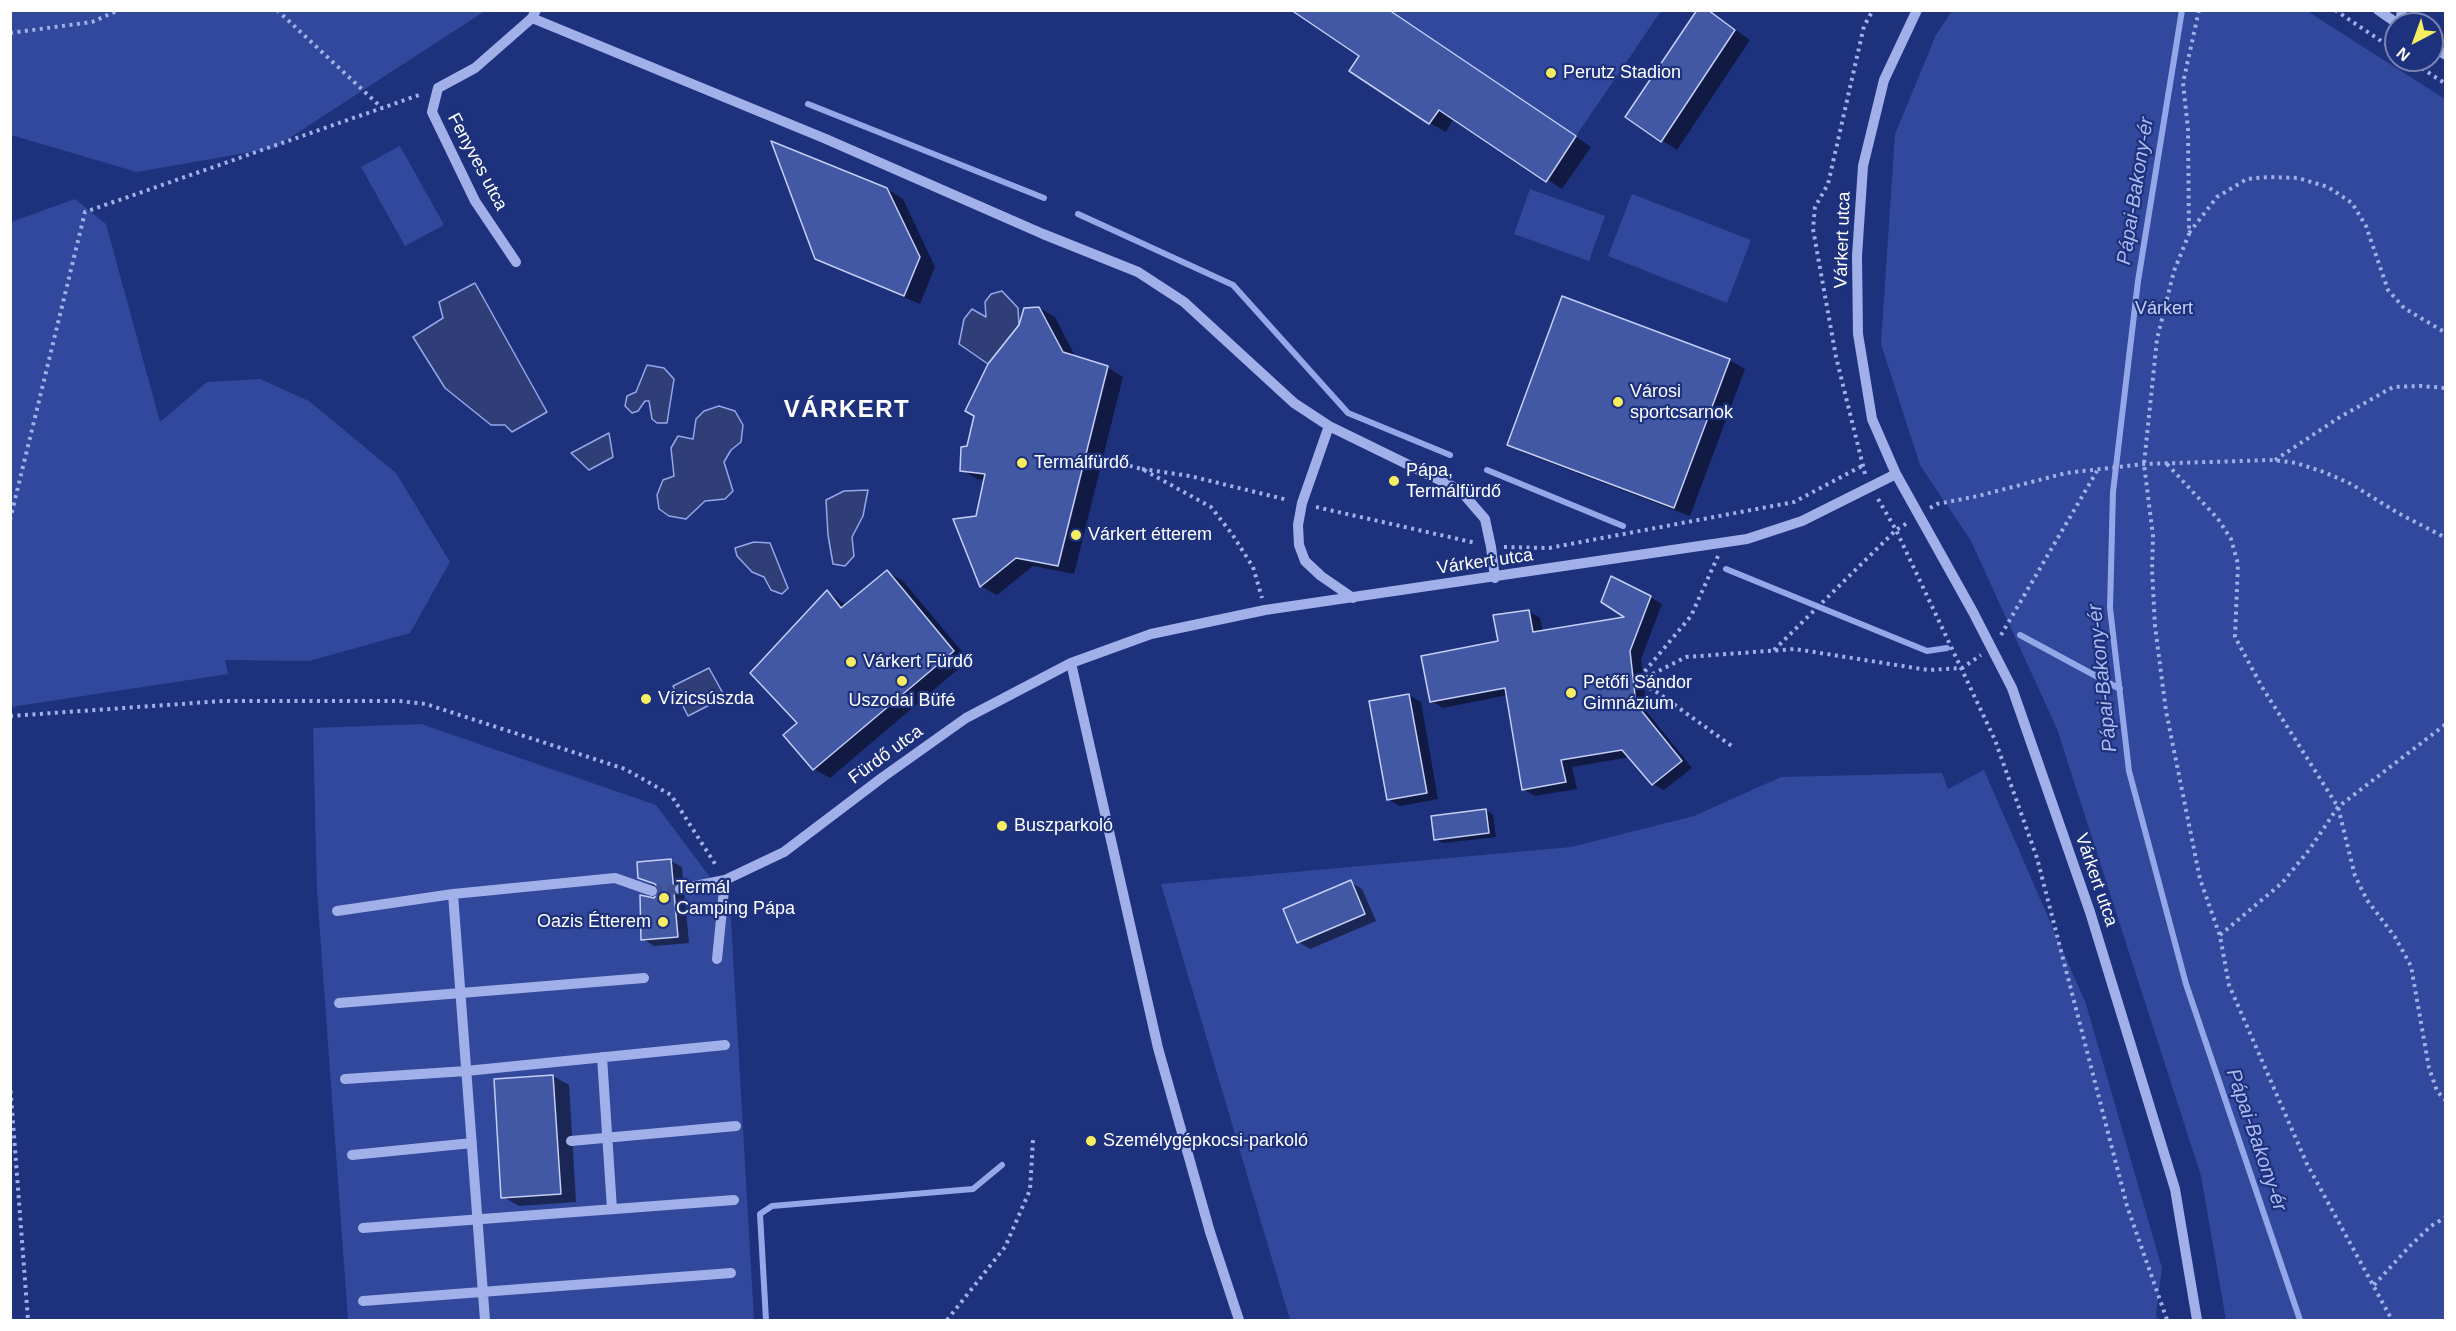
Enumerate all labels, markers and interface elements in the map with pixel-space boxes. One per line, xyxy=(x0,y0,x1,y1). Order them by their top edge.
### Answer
north arrow xyxy=(2384,12,2444,72)
text: N xyxy=(2393,44,2413,65)
place label: Perutz Stadion xyxy=(1563,62,1681,84)
marker: Perutz Stadion xyxy=(1544,66,1558,80)
street label: Fenyves utca xyxy=(442,110,512,214)
water label: Pápai-Bakony-ér xyxy=(2112,116,2160,266)
street label: Várkert utca xyxy=(1831,191,1855,289)
park label: Várkert xyxy=(2135,298,2193,320)
place label: Városi sportcsarnok xyxy=(1630,381,1733,424)
marker: Városi sportcsarnok xyxy=(1611,395,1625,409)
district label: VÁRKERT xyxy=(784,396,910,424)
place label: Termálfürdő xyxy=(1034,452,1129,474)
marker: Termálfürdő xyxy=(1015,456,1029,470)
place label: Pápa, Termálfürdő xyxy=(1406,460,1501,502)
marker: Pápa, Termálfürdő xyxy=(1387,474,1401,488)
place label: Várkert étterem xyxy=(1088,524,1212,546)
marker: Várkert étterem xyxy=(1069,528,1083,542)
street label: Várkert utca xyxy=(1435,545,1535,579)
water label: Pápai-Bakony-ér xyxy=(2083,603,2123,753)
place label: Várkert Fürdő xyxy=(863,651,973,673)
marker: Várkert Fürdő xyxy=(844,655,858,669)
place label: Petőfi Sándor Gimnázium xyxy=(1583,672,1692,714)
marker: Uszodai Büfé xyxy=(895,674,909,688)
marker: Petőfi Sándor Gimnázium xyxy=(1564,686,1578,700)
place label: Vízicsúszda xyxy=(658,688,754,710)
place label: Uszodai Büfé xyxy=(848,690,956,712)
marker: Vízicsúszda xyxy=(639,692,653,706)
street label: Fürdő utca xyxy=(845,721,927,789)
place label: Buszparkoló xyxy=(1014,815,1113,837)
marker: Buszparkoló xyxy=(995,819,1009,833)
street label: Várkert utca xyxy=(2070,831,2122,929)
place label: Termál Camping Pápa xyxy=(676,877,795,920)
marker: Termál Camping Pápa xyxy=(657,891,671,905)
place label: Oazis Étterem xyxy=(537,911,651,933)
marker: Oazis Étterem xyxy=(656,915,670,929)
water label: Pápai-Bakony-ér xyxy=(2220,1066,2292,1214)
place label: Személygépkocsi-parkoló xyxy=(1103,1130,1308,1152)
marker: Személygépkocsi-parkoló xyxy=(1084,1134,1098,1148)

